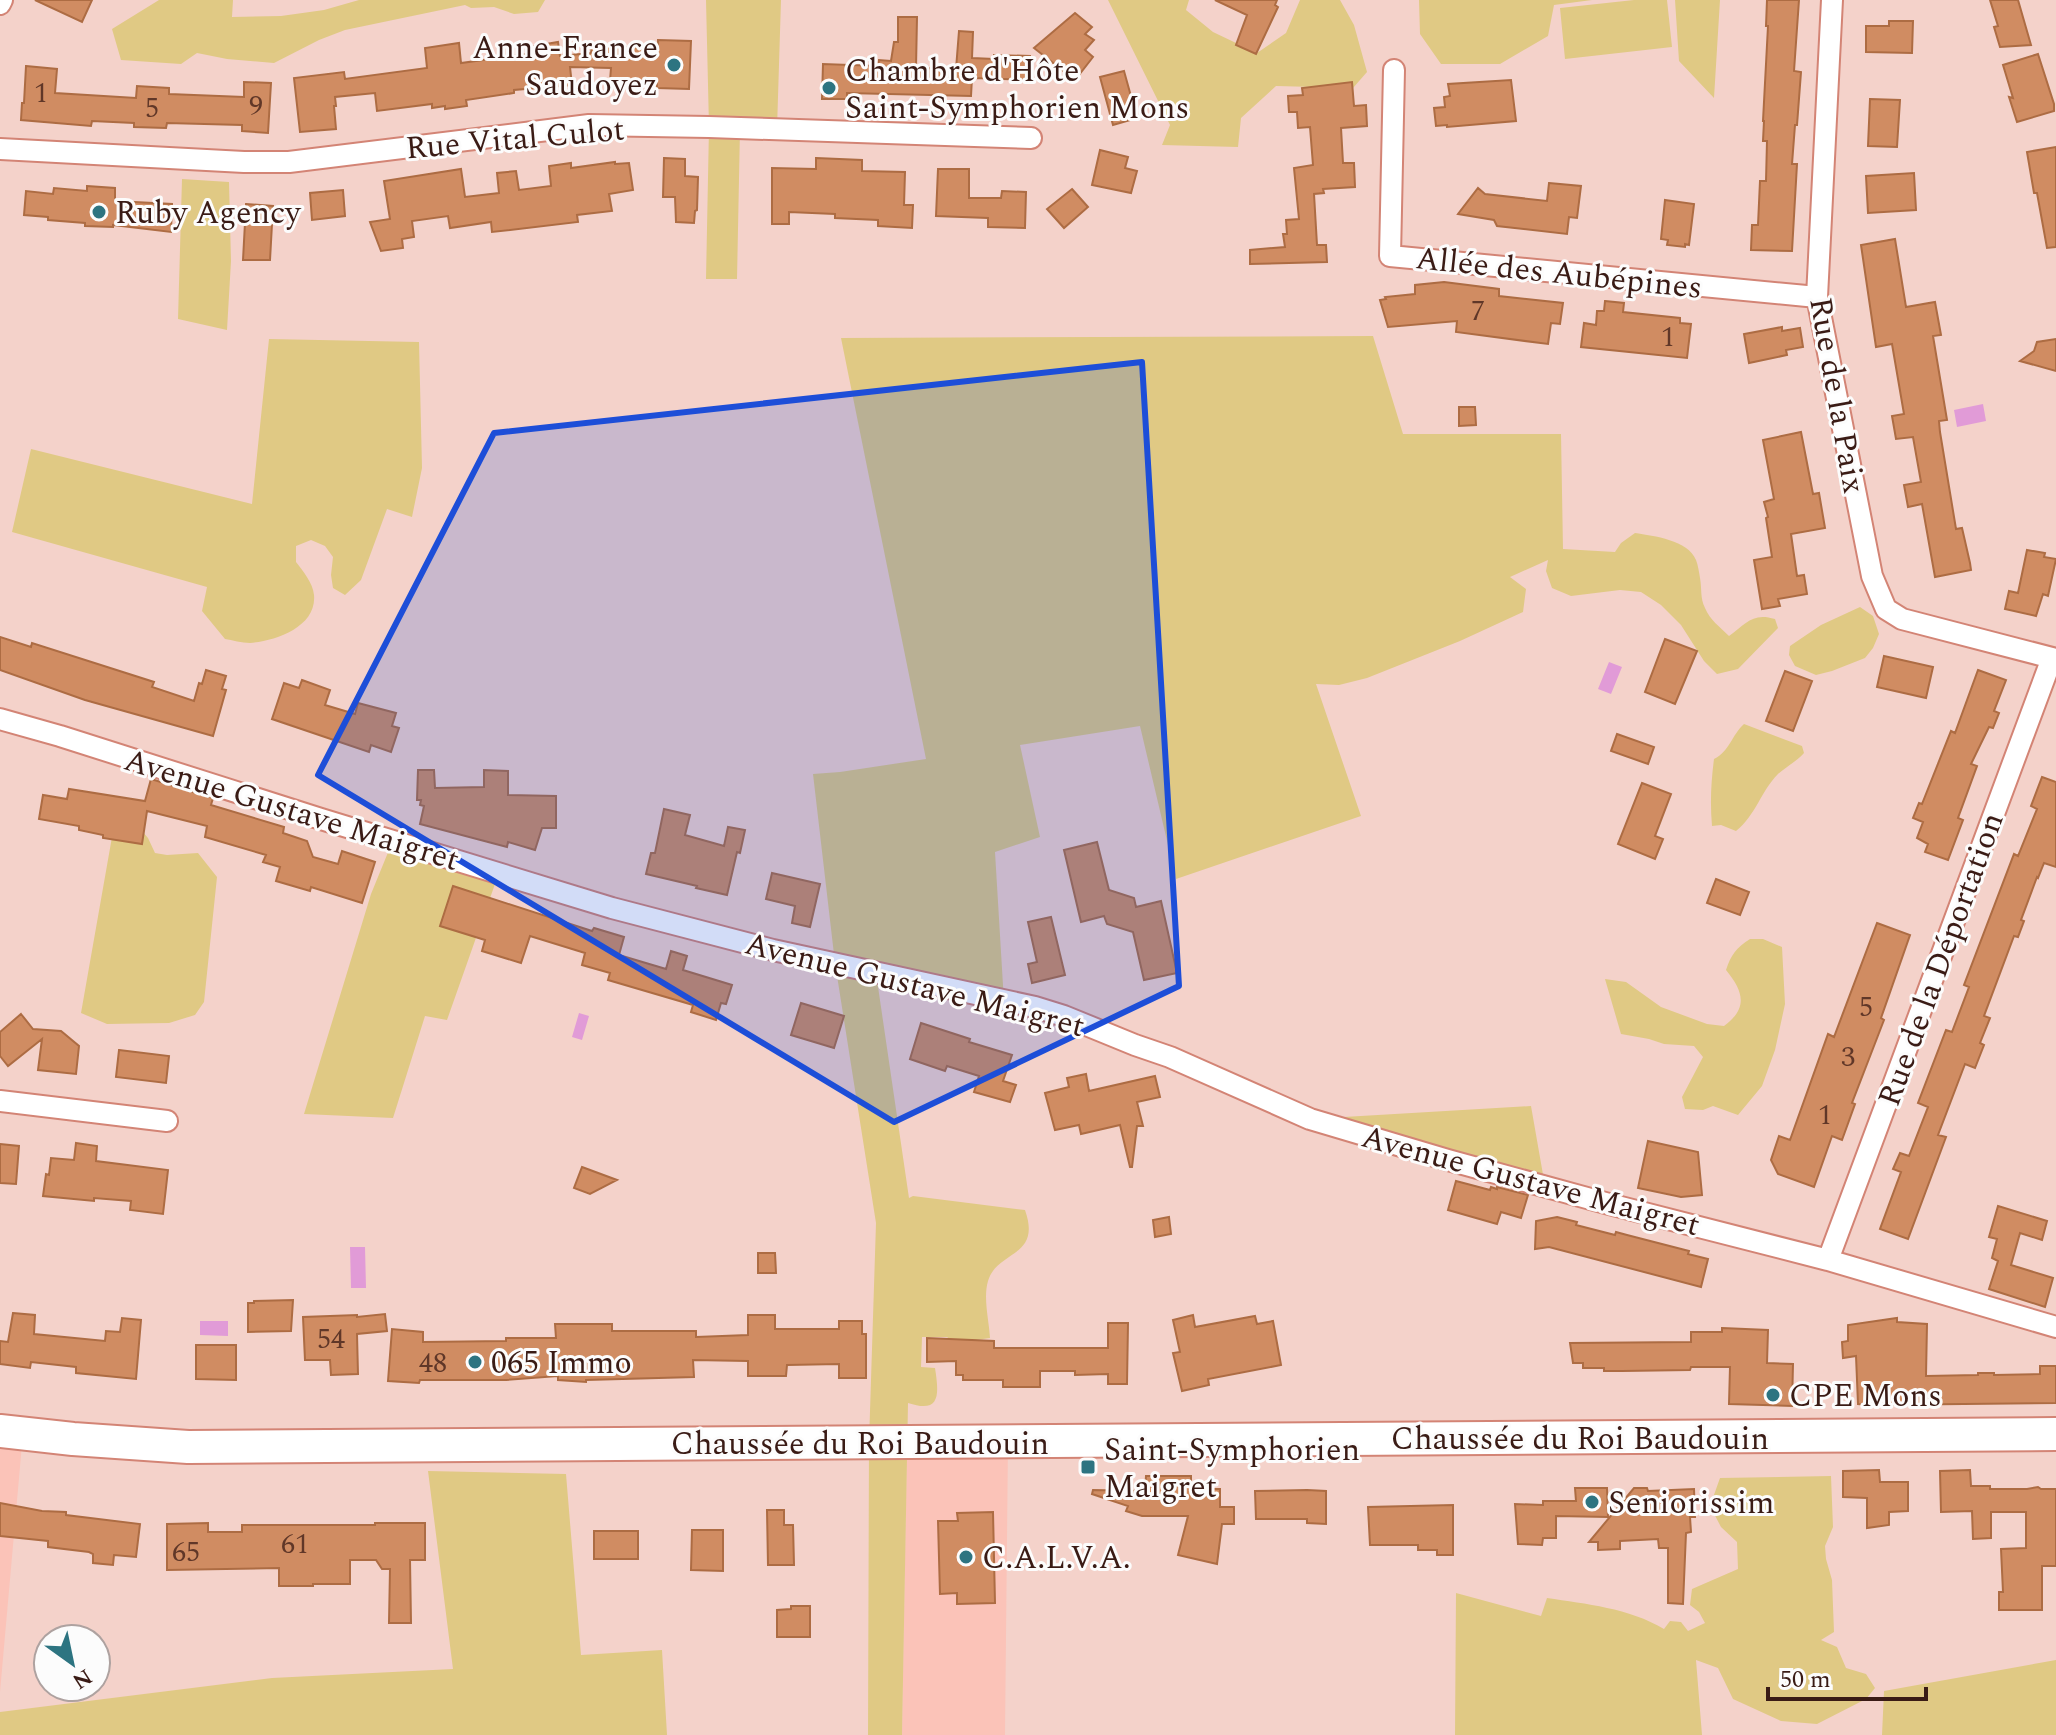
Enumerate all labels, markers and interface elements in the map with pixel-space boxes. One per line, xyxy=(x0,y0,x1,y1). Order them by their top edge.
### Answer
place label: Anne-France Saudoyez xyxy=(472,24,658,110)
place label: Chambre d'Hôte Saint-Symphorien Mons xyxy=(845,47,1189,133)
marker: Anne-France Saudoyez xyxy=(665,56,683,74)
house number: 1 xyxy=(34,72,48,115)
marker: Chambre d'Hôte Saint-Symphorien Mons xyxy=(820,79,838,97)
house number: 9 xyxy=(249,85,263,128)
house number: 5 xyxy=(145,87,159,130)
street label: Rue Vital Culot xyxy=(404,106,627,173)
place label: Ruby Agency xyxy=(115,189,302,238)
marker: Ruby Agency xyxy=(90,203,108,221)
street label: Allée des Aubépines xyxy=(1413,234,1704,313)
house number: 7 xyxy=(1471,290,1485,333)
street label: Rue de la Paix xyxy=(1795,293,1878,497)
house number: 1 xyxy=(1661,316,1675,359)
street label: Avenue Gustave Maigret xyxy=(118,736,465,885)
street label: Rue de la Déportation xyxy=(1865,806,2017,1113)
street label: Avenue Gustave Maigret xyxy=(740,920,1090,1051)
house number: 5 xyxy=(1859,986,1873,1029)
house number: 3 xyxy=(1841,1036,1855,1079)
house number: 1 xyxy=(1818,1094,1832,1137)
street label: Avenue Gustave Maigret xyxy=(1356,1113,1705,1250)
house number: 54 xyxy=(317,1318,345,1361)
place label: 065 Immo xyxy=(491,1339,632,1388)
house number: 48 xyxy=(419,1342,447,1385)
marker: 065 Immo xyxy=(466,1353,484,1371)
place label: CPE Mons xyxy=(1789,1372,1942,1421)
marker: CPE Mons xyxy=(1764,1386,1782,1404)
street label: Chaussée du Roi Baudouin xyxy=(1391,1415,1769,1464)
street label: Chaussée du Roi Baudouin xyxy=(671,1420,1049,1469)
place label: Saint-Symphorien Maigret xyxy=(1104,1426,1360,1512)
marker: Saint-Symphorien Maigret xyxy=(1079,1458,1097,1476)
place label: Seniorissim xyxy=(1608,1479,1774,1528)
marker: Seniorissim xyxy=(1583,1493,1601,1511)
house number: 61 xyxy=(281,1523,309,1566)
house number: 65 xyxy=(172,1531,200,1574)
place label: C.A.L.V.A. xyxy=(982,1534,1131,1583)
marker: C.A.L.V.A. xyxy=(957,1548,975,1566)
north arrow xyxy=(32,1623,112,1703)
scale bar xyxy=(1768,1651,1926,1701)
text: N xyxy=(66,1660,99,1697)
text: 50 m xyxy=(1780,1662,1831,1698)

